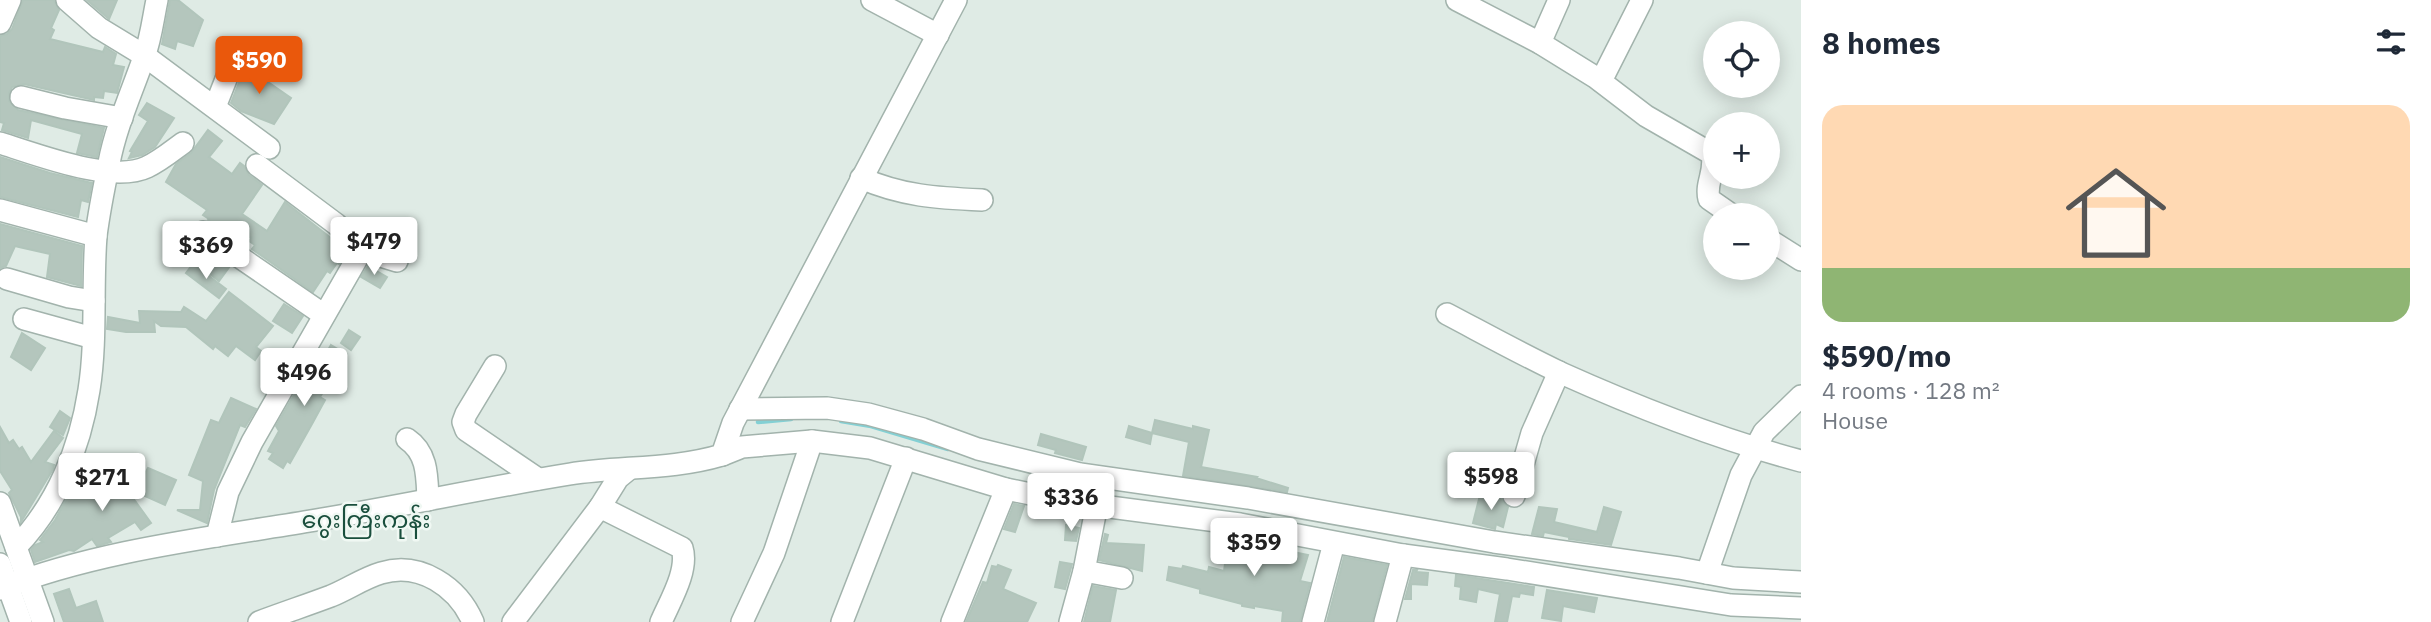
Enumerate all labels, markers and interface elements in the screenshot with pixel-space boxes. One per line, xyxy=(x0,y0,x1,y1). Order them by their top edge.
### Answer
map controls xyxy=(1703,21,1780,280)
button: locate xyxy=(1703,21,1780,98)
text: 8 homes xyxy=(1822,23,1941,62)
icon: filters xyxy=(2372,23,2410,61)
pin: $590 xyxy=(218,36,300,96)
text: $590 xyxy=(231,44,287,74)
button: + xyxy=(1703,112,1780,189)
icon: home xyxy=(2053,150,2179,276)
button: − xyxy=(1703,203,1780,280)
pin: $479 xyxy=(333,218,415,277)
pin: $369 xyxy=(165,222,247,281)
text: $479 xyxy=(346,225,402,255)
text: $369 xyxy=(178,229,234,259)
text: $590/mo xyxy=(1822,336,1951,375)
pin: $496 xyxy=(263,348,345,408)
text: $496 xyxy=(276,356,332,386)
text: 4 rooms · 128 m² xyxy=(1822,375,2000,405)
text: House xyxy=(1822,405,1888,435)
pin: $598 xyxy=(1450,452,1532,512)
pin: $271 xyxy=(61,454,143,513)
text: $598 xyxy=(1463,460,1519,490)
text: $271 xyxy=(74,461,130,491)
pin: $336 xyxy=(1030,474,1112,533)
text: $336 xyxy=(1043,481,1099,511)
district label: ဂွေးကြီးကုန်း xyxy=(302,503,430,539)
pin: $359 xyxy=(1213,518,1295,578)
text: $359 xyxy=(1226,526,1282,556)

